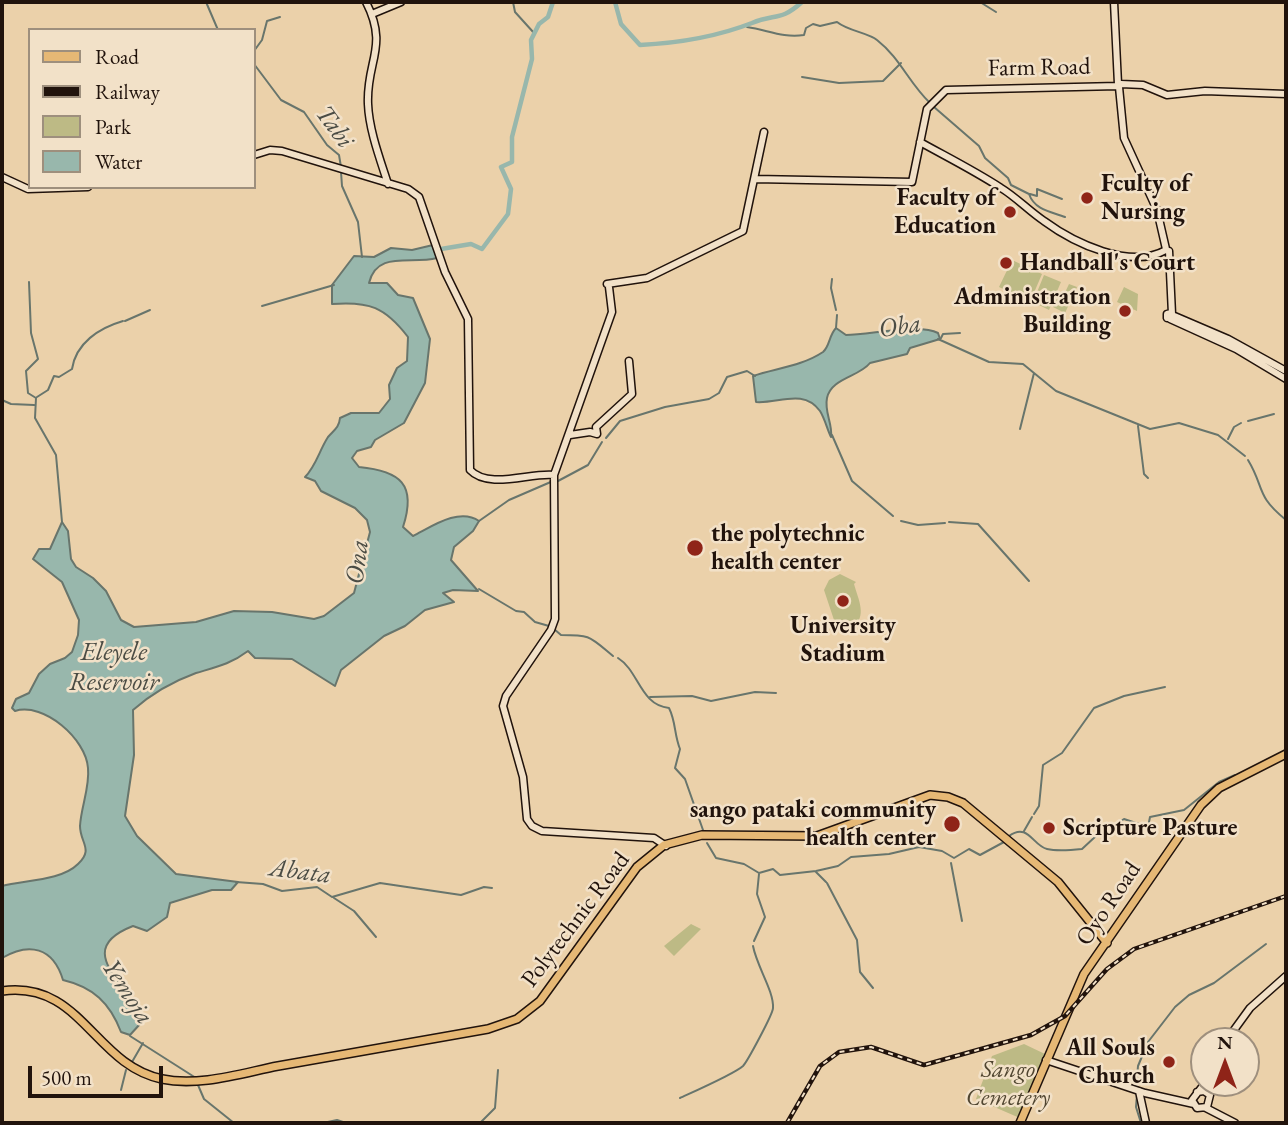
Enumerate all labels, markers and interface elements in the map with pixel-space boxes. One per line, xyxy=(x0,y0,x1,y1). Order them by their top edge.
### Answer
legend xyxy=(28,28,256,189)
text: Road xyxy=(95,43,139,70)
street label: Farm Road xyxy=(987,53,1091,83)
text: Railway xyxy=(95,78,160,105)
water label: Tabi xyxy=(308,99,360,155)
text: Park xyxy=(95,113,131,140)
text: Water xyxy=(95,148,142,175)
place label: Fculty of Nursing xyxy=(1101,170,1190,226)
place label: Faculty of Education xyxy=(894,184,996,240)
marker: Fculty of Nursing xyxy=(1079,190,1095,206)
marker: Faculty of Education xyxy=(1002,204,1018,220)
place label: Handball's Court xyxy=(1020,249,1195,277)
marker: Handball's Court xyxy=(998,255,1014,271)
place label: Administration Building xyxy=(954,283,1111,339)
marker: Administration Building xyxy=(1117,303,1133,319)
water label: Oba xyxy=(877,308,923,346)
place label: the polytechnic health center xyxy=(711,520,865,576)
water label: Ona xyxy=(340,538,376,586)
marker: the polytechnic health center xyxy=(685,538,705,558)
marker: University Stadium xyxy=(835,593,851,609)
place label: University Stadium xyxy=(790,612,896,668)
water label: Eleyele Reservoir xyxy=(69,637,159,698)
place label: sango pataki community health center xyxy=(690,796,936,852)
marker: sango pataki community health center xyxy=(942,814,962,834)
place label: Scripture Pasture xyxy=(1063,814,1238,842)
marker: Scripture Pasture xyxy=(1041,820,1057,836)
street label: Polytechnic Road xyxy=(516,847,636,993)
water label: Abata xyxy=(267,853,333,891)
street label: Oyo Road xyxy=(1070,857,1148,951)
water label: Yemoja xyxy=(94,953,160,1031)
north arrow xyxy=(1190,1027,1260,1097)
text: N xyxy=(1217,1030,1233,1055)
place label: All Souls Church xyxy=(1065,1034,1155,1090)
scale bar xyxy=(32,1052,166,1096)
marker: All Souls Church xyxy=(1161,1054,1177,1070)
park label: Sango Cemetery xyxy=(966,1056,1050,1112)
text: 500 m xyxy=(41,1064,92,1091)

